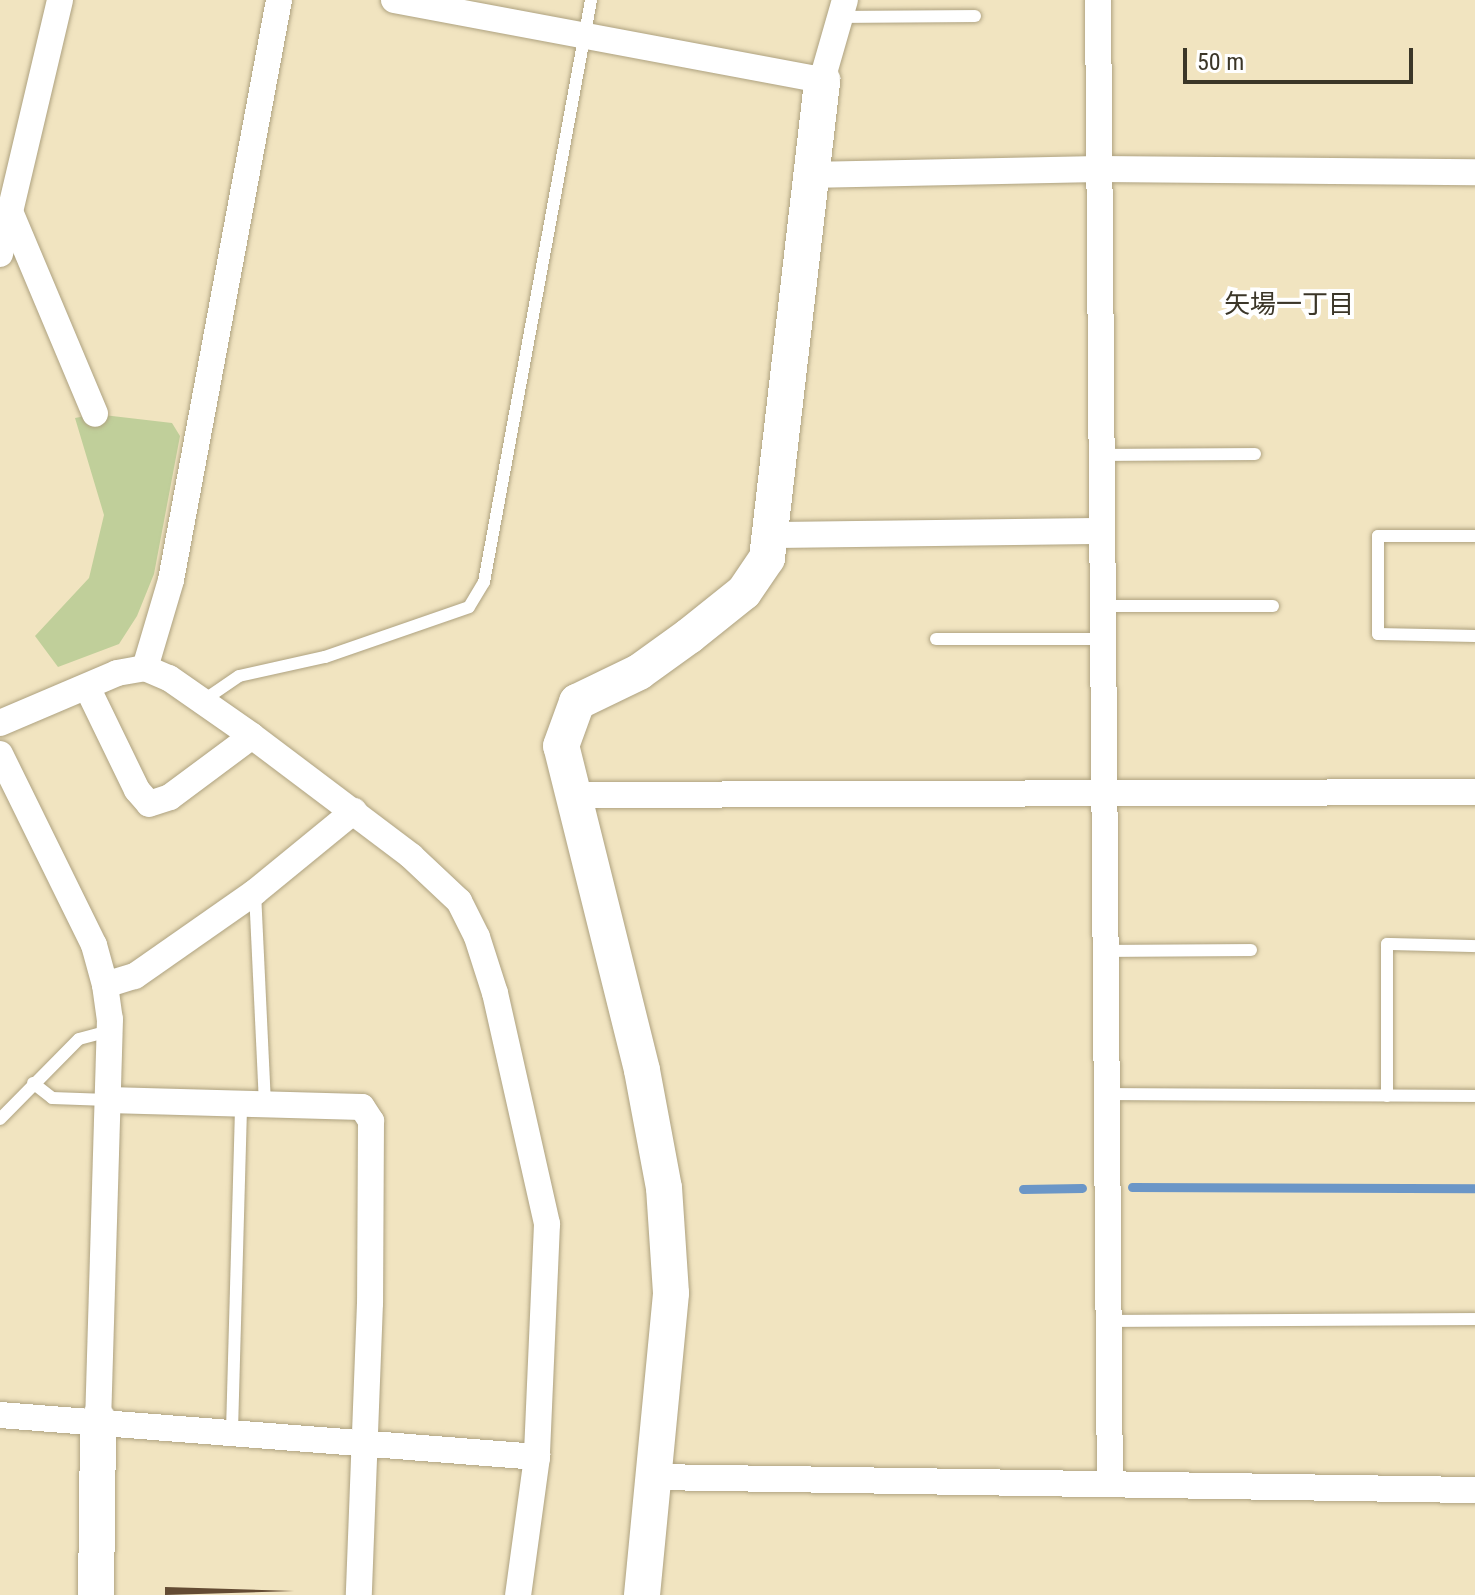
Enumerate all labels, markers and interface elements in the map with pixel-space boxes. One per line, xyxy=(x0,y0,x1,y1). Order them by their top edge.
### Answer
scale bar xyxy=(1187,32,1417,82)
text: 50 m xyxy=(1197,48,1244,76)
district label: 矢場一丁目 xyxy=(1224,289,1354,321)

